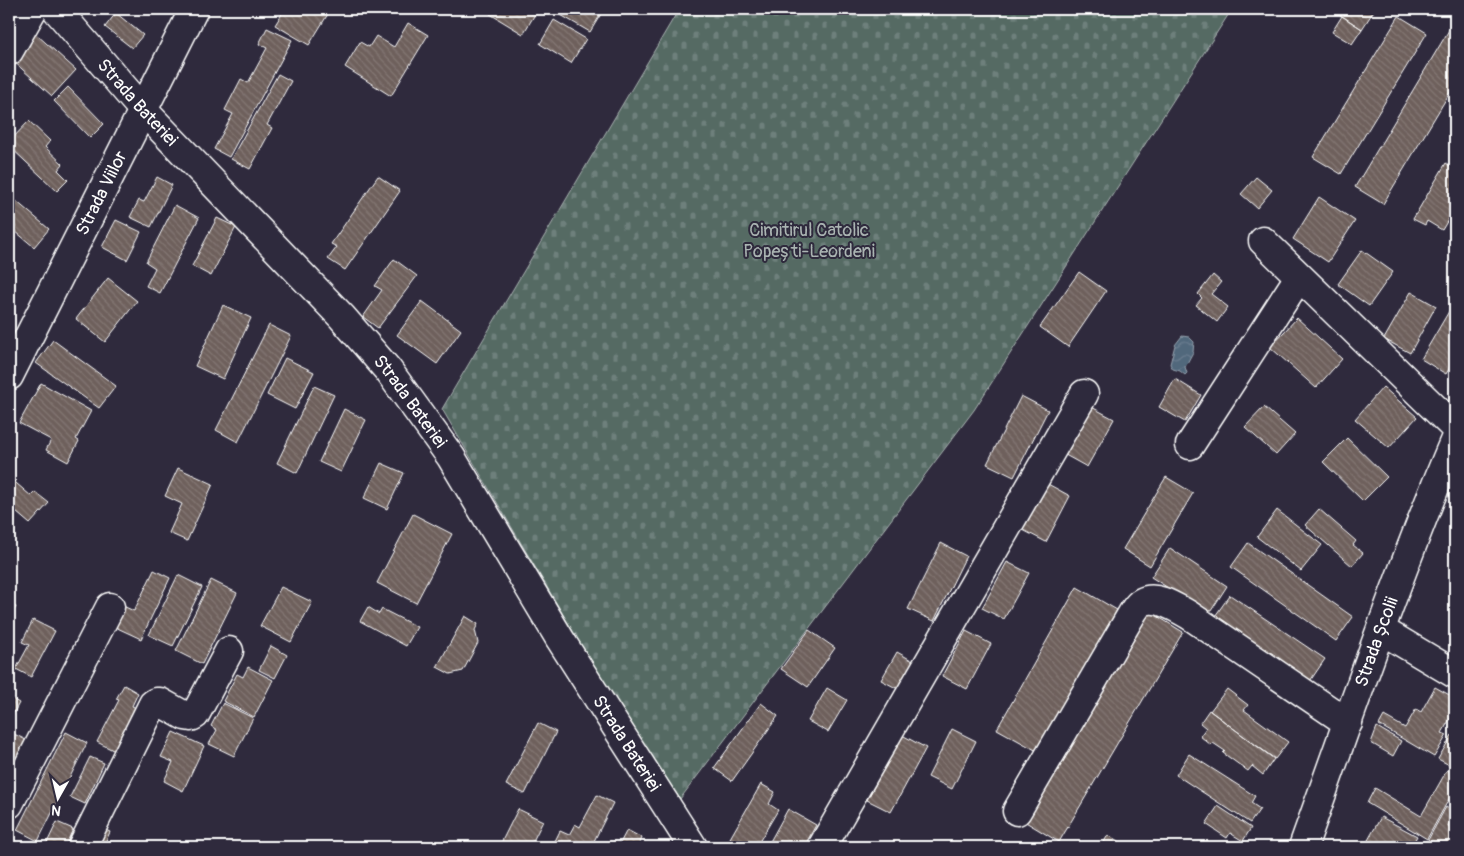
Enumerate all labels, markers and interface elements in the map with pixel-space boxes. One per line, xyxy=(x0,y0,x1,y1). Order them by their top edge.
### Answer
street label: Strada Bateriei xyxy=(92,54,183,151)
street label: Strada Viilor xyxy=(70,146,132,239)
park label: Cimitirul Catolic Popești-Leordeni xyxy=(743,219,875,263)
street label: Strada Bateriei xyxy=(369,350,452,452)
street label: Strada Școlii xyxy=(1349,594,1403,690)
street label: Strada Bateriei xyxy=(587,691,666,796)
north arrow xyxy=(32,774,82,824)
text: N xyxy=(50,801,62,819)

